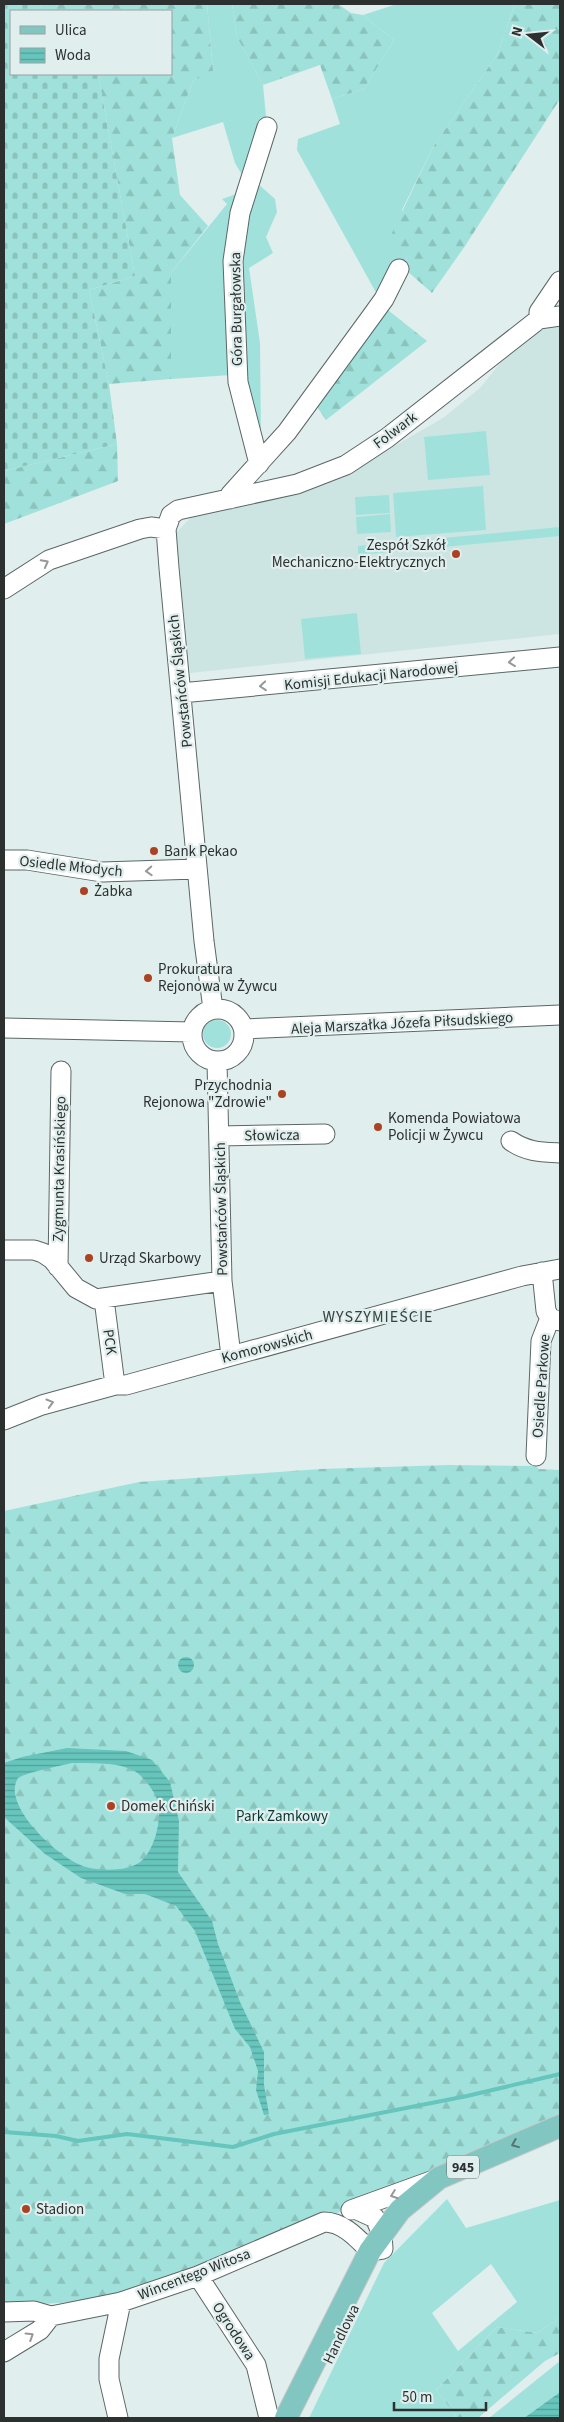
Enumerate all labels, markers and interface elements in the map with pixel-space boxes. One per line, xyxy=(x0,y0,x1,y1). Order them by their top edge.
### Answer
legend xyxy=(10,10,172,75)
north arrow xyxy=(504,10,554,60)
text: Ulica xyxy=(55,20,86,41)
text: N xyxy=(507,24,528,39)
text: Woda xyxy=(55,45,91,66)
street label: Góra Burgałowska xyxy=(225,252,248,366)
street label: Folwark xyxy=(369,407,422,454)
place label: Zespół Szkół Mechaniczno-Elektrycznych xyxy=(272,535,447,573)
marker: Zespół Szkół Mechaniczno-Elektrycznych xyxy=(450,548,462,560)
one-way arrow xyxy=(39,559,48,569)
street label: Powstańców Śląskich xyxy=(163,613,198,749)
one-way arrow xyxy=(507,656,515,667)
street label: Komisji Edukacji Narodowej xyxy=(283,657,459,696)
one-way arrow xyxy=(259,681,267,692)
place label: Bank Pekao xyxy=(164,841,238,862)
marker: Bank Pekao xyxy=(148,845,160,857)
street label: Osiedle Młodych xyxy=(18,851,124,882)
one-way arrow xyxy=(144,865,152,876)
place label: Żabka xyxy=(94,881,133,902)
marker: Żabka xyxy=(78,885,90,897)
place label: Prokuratura Rejonowa w Żywcu xyxy=(158,959,278,997)
marker: Prokuratura Rejonowa w Żywcu xyxy=(142,972,154,984)
street label: Aleja Marszałka Józefa Piłsudskiego xyxy=(290,1007,514,1040)
place label: Przychodnia Rejonowa "Zdrowie" xyxy=(143,1075,272,1113)
marker: Przychodnia Rejonowa "Zdrowie" xyxy=(276,1088,288,1100)
street label: Zygmunta Krasińskiego xyxy=(48,1096,71,1242)
place label: Komenda Powiatowa Policji w Żywcu xyxy=(388,1108,521,1146)
marker: Komenda Powiatowa Policji w Żywcu xyxy=(372,1121,384,1133)
street label: Słowicza xyxy=(244,1125,300,1146)
street label: Powstańców Śląskich xyxy=(210,1142,233,1276)
place label: Urząd Skarbowy xyxy=(99,1248,201,1269)
marker: Urząd Skarbowy xyxy=(83,1252,95,1264)
district label: WYSZYMIEŚCIE xyxy=(322,1306,434,1328)
street label: Komorowskich xyxy=(219,1324,315,1369)
street label: PCK xyxy=(97,1328,122,1357)
street label: Osiedle Parkowe xyxy=(527,1333,556,1439)
one-way arrow xyxy=(45,1399,53,1409)
place label: Domek Chiński xyxy=(121,1796,215,1817)
marker: Domek Chiński xyxy=(105,1800,117,1812)
park label: Park Zamkowy xyxy=(236,1806,328,1827)
one-way arrow xyxy=(511,2138,520,2148)
road number: 945 xyxy=(447,2156,479,2178)
one-way arrow xyxy=(390,2189,398,2199)
place label: Stadion xyxy=(36,2199,84,2220)
marker: Stadion xyxy=(20,2203,32,2215)
street label: Wincentego Witosa xyxy=(135,2243,253,2306)
street label: Ogrodowa xyxy=(207,2298,260,2364)
street label: Handlowa xyxy=(318,2301,365,2368)
one-way arrow xyxy=(24,2333,33,2343)
scale bar xyxy=(394,2380,486,2412)
text: 50 m xyxy=(402,2387,432,2408)

